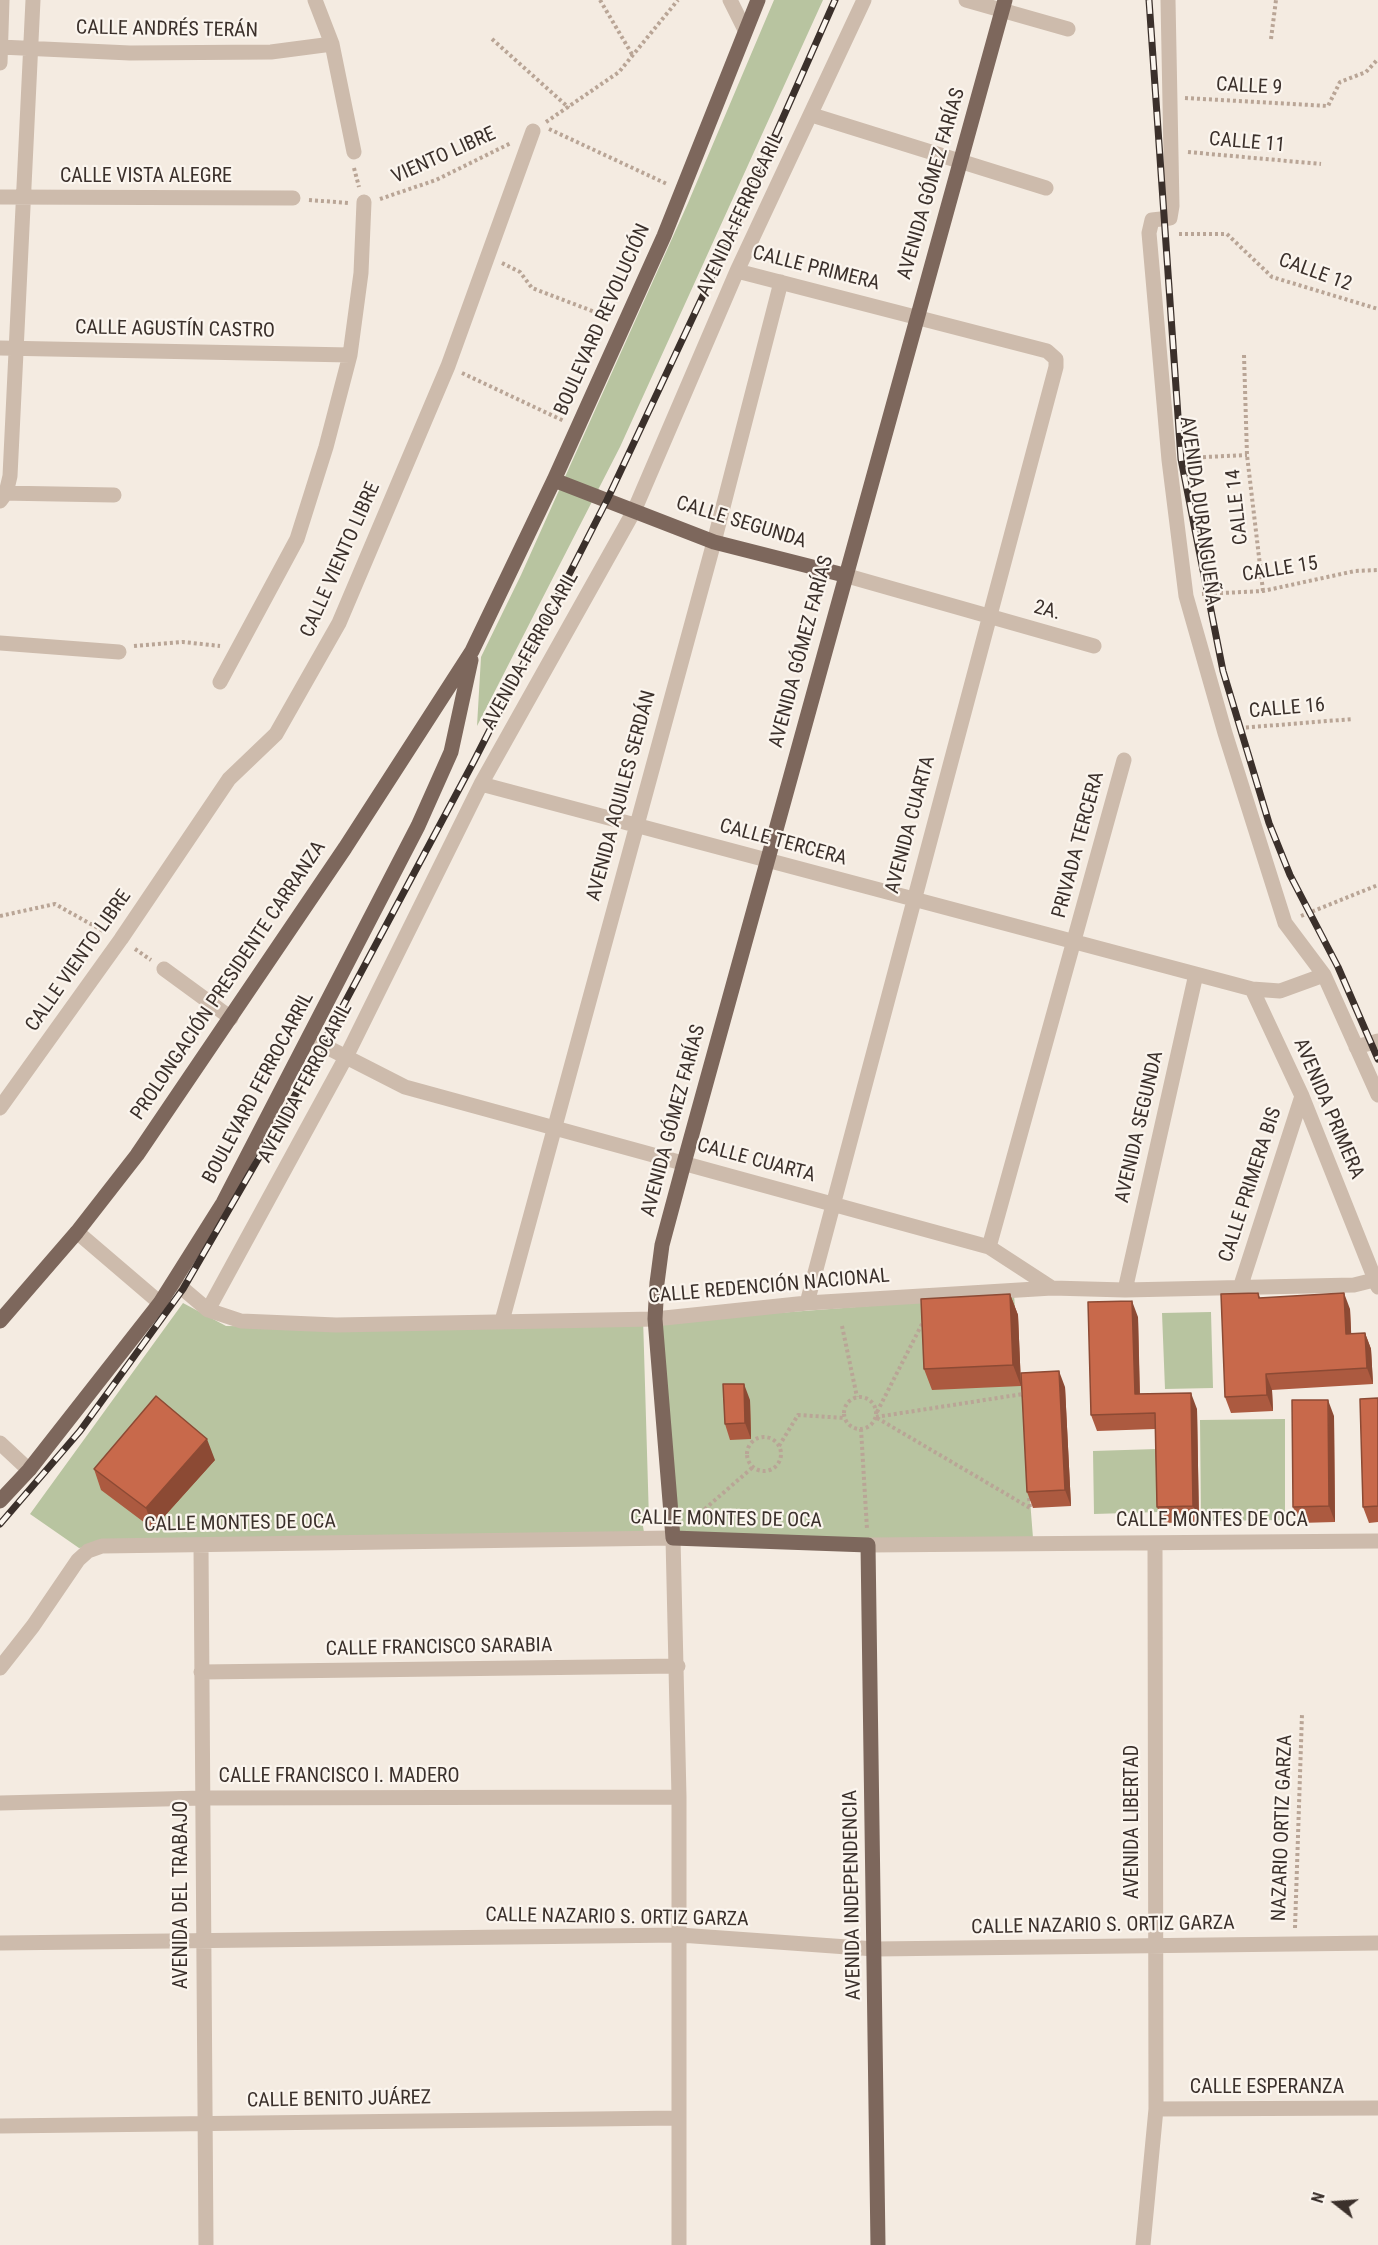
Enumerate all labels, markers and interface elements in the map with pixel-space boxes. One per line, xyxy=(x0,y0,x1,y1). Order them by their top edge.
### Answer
street label: CALLE ANDRÉS TERÁN xyxy=(76,16,258,44)
street label: CALLE 9 xyxy=(1215,73,1283,101)
street label: AVENIDA GÓMEZ FARÍAS xyxy=(893,86,971,282)
street label: VIENTO LIBRE xyxy=(388,122,500,190)
street label: CALLE 11 xyxy=(1208,128,1286,158)
street label: AVENIDA FERROCARIL xyxy=(693,130,789,300)
street label: CALLE VISTA ALEGRE xyxy=(60,165,232,189)
street label: BOULEVARD REVOLUCIÓN xyxy=(550,221,656,419)
street label: CALLE PRIMERA xyxy=(750,242,882,296)
street label: CALLE 12 xyxy=(1275,249,1355,297)
street label: CALLE AGUSTÍN CASTRO xyxy=(75,316,275,344)
street label: AVENIDA DURANGUEÑA xyxy=(1174,415,1224,607)
street label: CALLE 14 xyxy=(1222,468,1254,546)
street label: CALLE VIENTO LIBRE xyxy=(296,479,386,641)
street label: CALLE SEGUNDA xyxy=(673,492,809,554)
street label: CALLE 15 xyxy=(1241,552,1319,588)
street label: AVENIDA GÓMEZ FARÍAS xyxy=(765,553,839,751)
street label: AVENIDA FERROCARIL xyxy=(478,568,584,734)
street label: 2A. xyxy=(1031,596,1063,626)
street label: AVENIDA AQUILES SERDÁN xyxy=(582,688,662,904)
street label: CALLE 16 xyxy=(1248,694,1326,724)
street label: AVENIDA CUARTA xyxy=(881,754,941,896)
street label: PRIVADA TERCERA xyxy=(1048,769,1110,921)
street label: CALLE TERCERA xyxy=(717,814,849,872)
street label: PROLONGACIÓN PRESIDENTE CARRANZA xyxy=(126,837,332,1125)
street label: CALLE VIENTO LIBRE xyxy=(21,886,137,1036)
street label: BOULEVARD FERROCARRIL xyxy=(198,988,320,1188)
street label: AVENIDA FERROCARIL xyxy=(254,999,358,1167)
street label: AVENIDA GÓMEZ FARÍAS xyxy=(637,1022,711,1220)
street label: AVENIDA PRIMERA xyxy=(1288,1035,1368,1183)
street label: AVENIDA SEGUNDA xyxy=(1111,1049,1169,1205)
street label: CALLE PRIMERA BIS xyxy=(1215,1105,1287,1265)
street label: CALLE CUARTA xyxy=(694,1134,818,1188)
street label: CALLE REDENCIÓN NACIONAL xyxy=(647,1264,891,1310)
street label: CALLE MONTES DE OCA xyxy=(630,1506,822,1534)
street label: CALLE MONTES DE OCA xyxy=(1116,1509,1308,1533)
street label: CALLE MONTES DE OCA xyxy=(144,1510,336,1538)
street label: CALLE FRANCISCO SARABIA xyxy=(325,1634,553,1662)
street label: NAZARIO ORTIZ GARZA xyxy=(1268,1734,1298,1922)
street label: AVENIDA LIBERTAD xyxy=(1121,1745,1145,1899)
street label: CALLE FRANCISCO I. MADERO xyxy=(219,1765,459,1789)
street label: AVENIDA INDEPENDENCIA xyxy=(839,1790,867,2000)
street label: AVENIDA DEL TRABAJO xyxy=(170,1801,194,1989)
street label: CALLE NAZARIO S. ORTIZ GARZA xyxy=(485,1904,749,1932)
street label: CALLE NAZARIO S. ORTIZ GARZA xyxy=(971,1912,1235,1940)
street label: CALLE ESPERANZA xyxy=(1190,2076,1344,2100)
street label: CALLE BENITO JUÁREZ xyxy=(247,2086,431,2114)
north arrow xyxy=(1306,2173,1366,2233)
text: N xyxy=(1308,2190,1329,2205)

